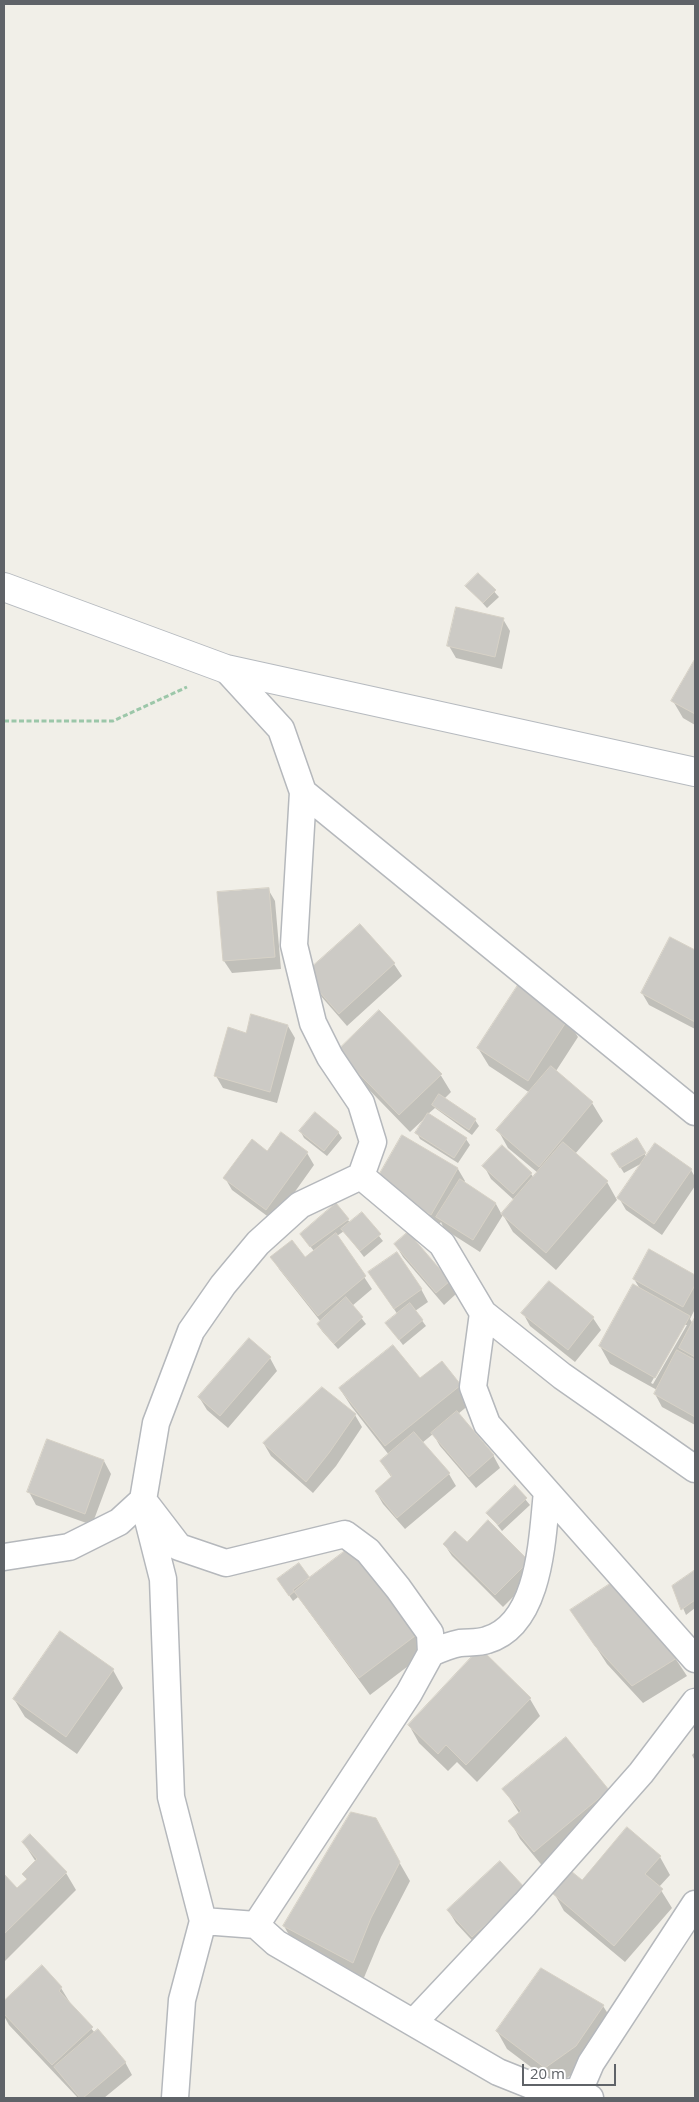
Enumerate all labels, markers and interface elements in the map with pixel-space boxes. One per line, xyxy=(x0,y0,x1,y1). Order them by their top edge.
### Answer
scale bar xyxy=(524,2054,618,2086)
text: 20 m xyxy=(530,2063,565,2083)

